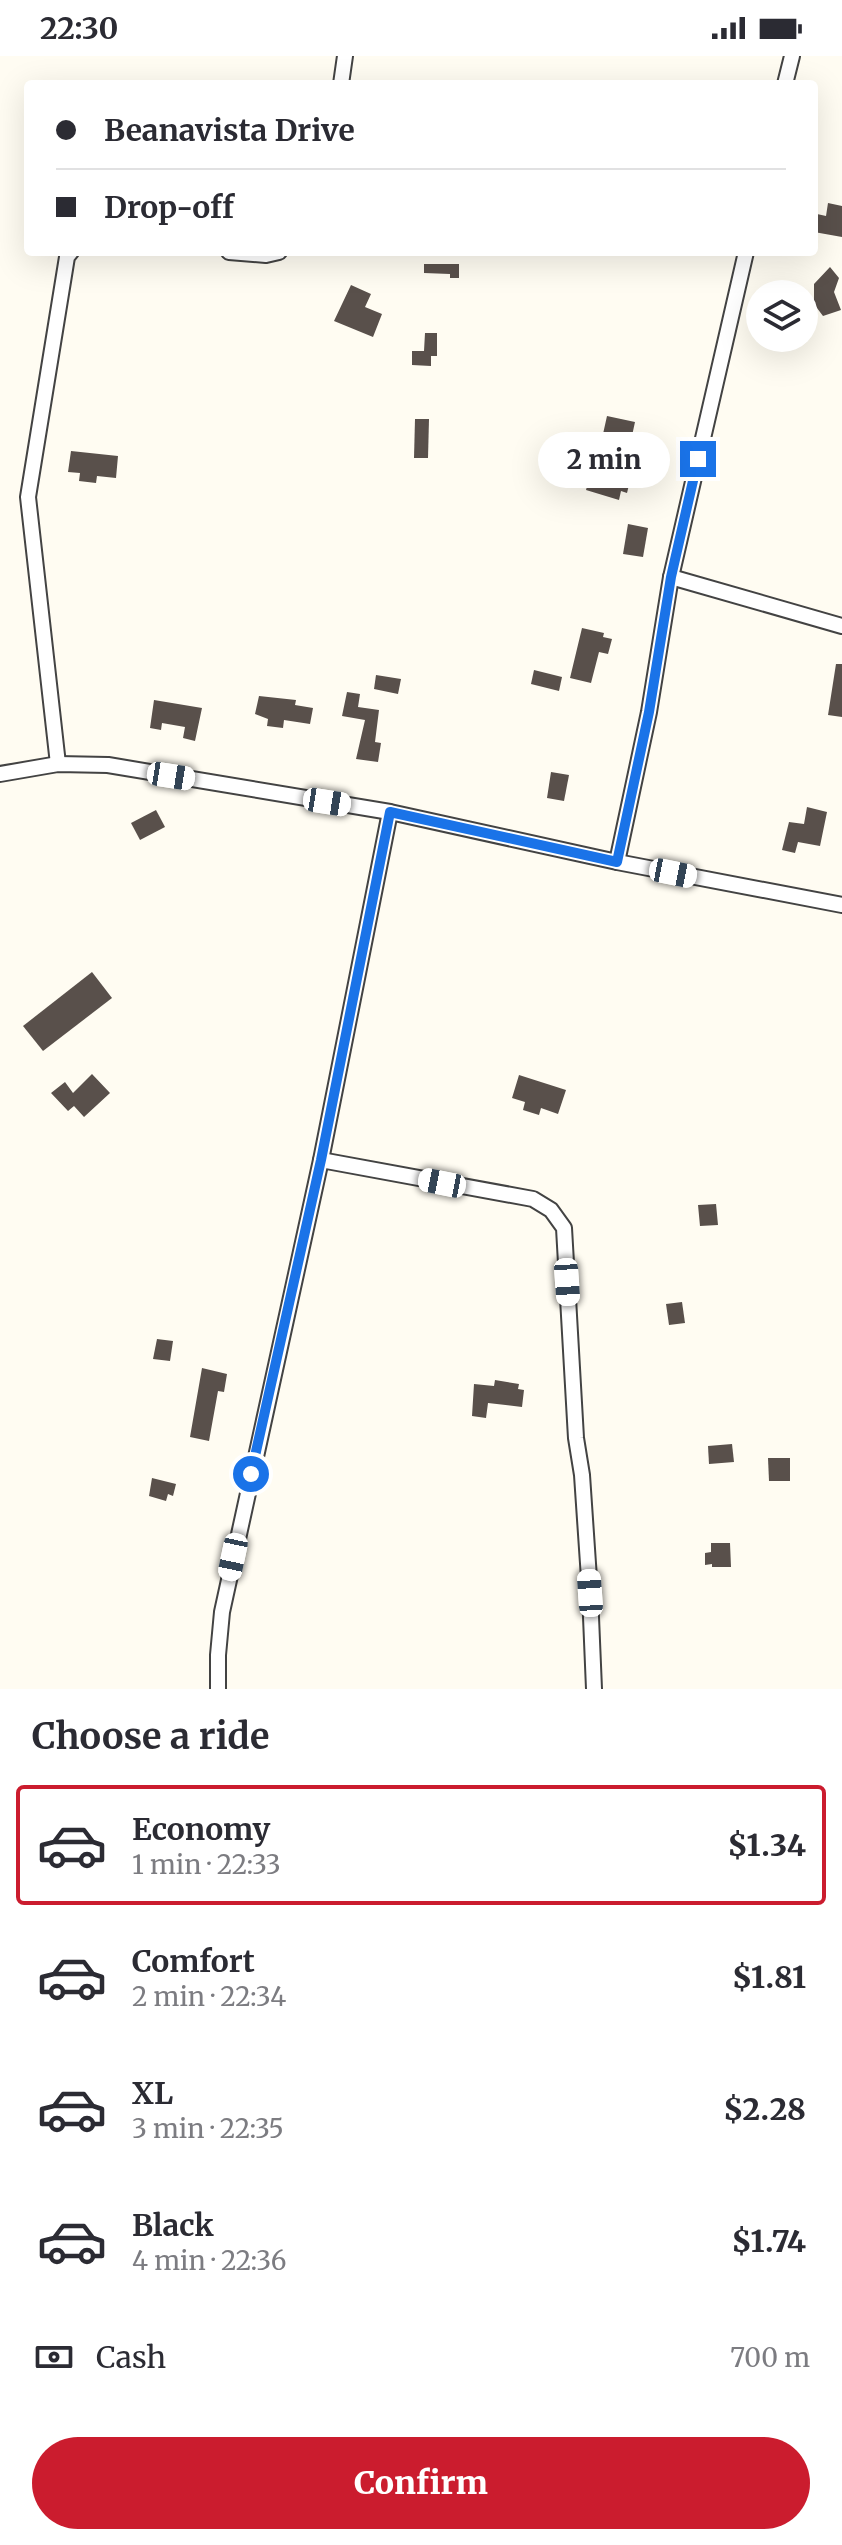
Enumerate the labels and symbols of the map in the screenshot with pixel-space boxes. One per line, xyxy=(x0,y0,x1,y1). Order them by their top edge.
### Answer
callout: 2 min xyxy=(538,431,670,487)
route end xyxy=(680,441,716,477)
car xyxy=(145,760,197,792)
car xyxy=(301,786,353,818)
car xyxy=(647,857,699,889)
car xyxy=(416,1167,468,1199)
car xyxy=(553,1257,581,1307)
route start xyxy=(233,1456,269,1492)
car xyxy=(216,1531,250,1583)
car xyxy=(576,1568,604,1618)

